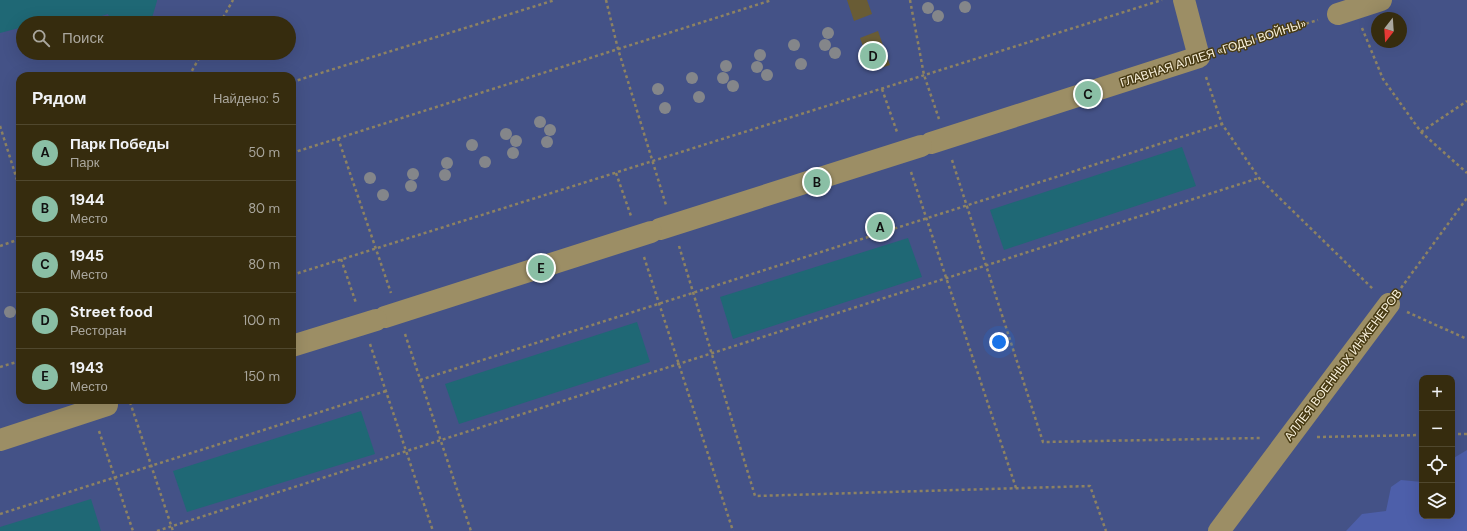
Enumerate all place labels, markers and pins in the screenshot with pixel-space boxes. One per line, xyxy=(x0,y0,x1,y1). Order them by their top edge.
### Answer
pin: D xyxy=(860,41,886,71)
pin: C xyxy=(1075,79,1101,109)
pin: B xyxy=(804,167,830,197)
pin: A xyxy=(867,212,893,242)
pin: E xyxy=(528,253,554,283)

